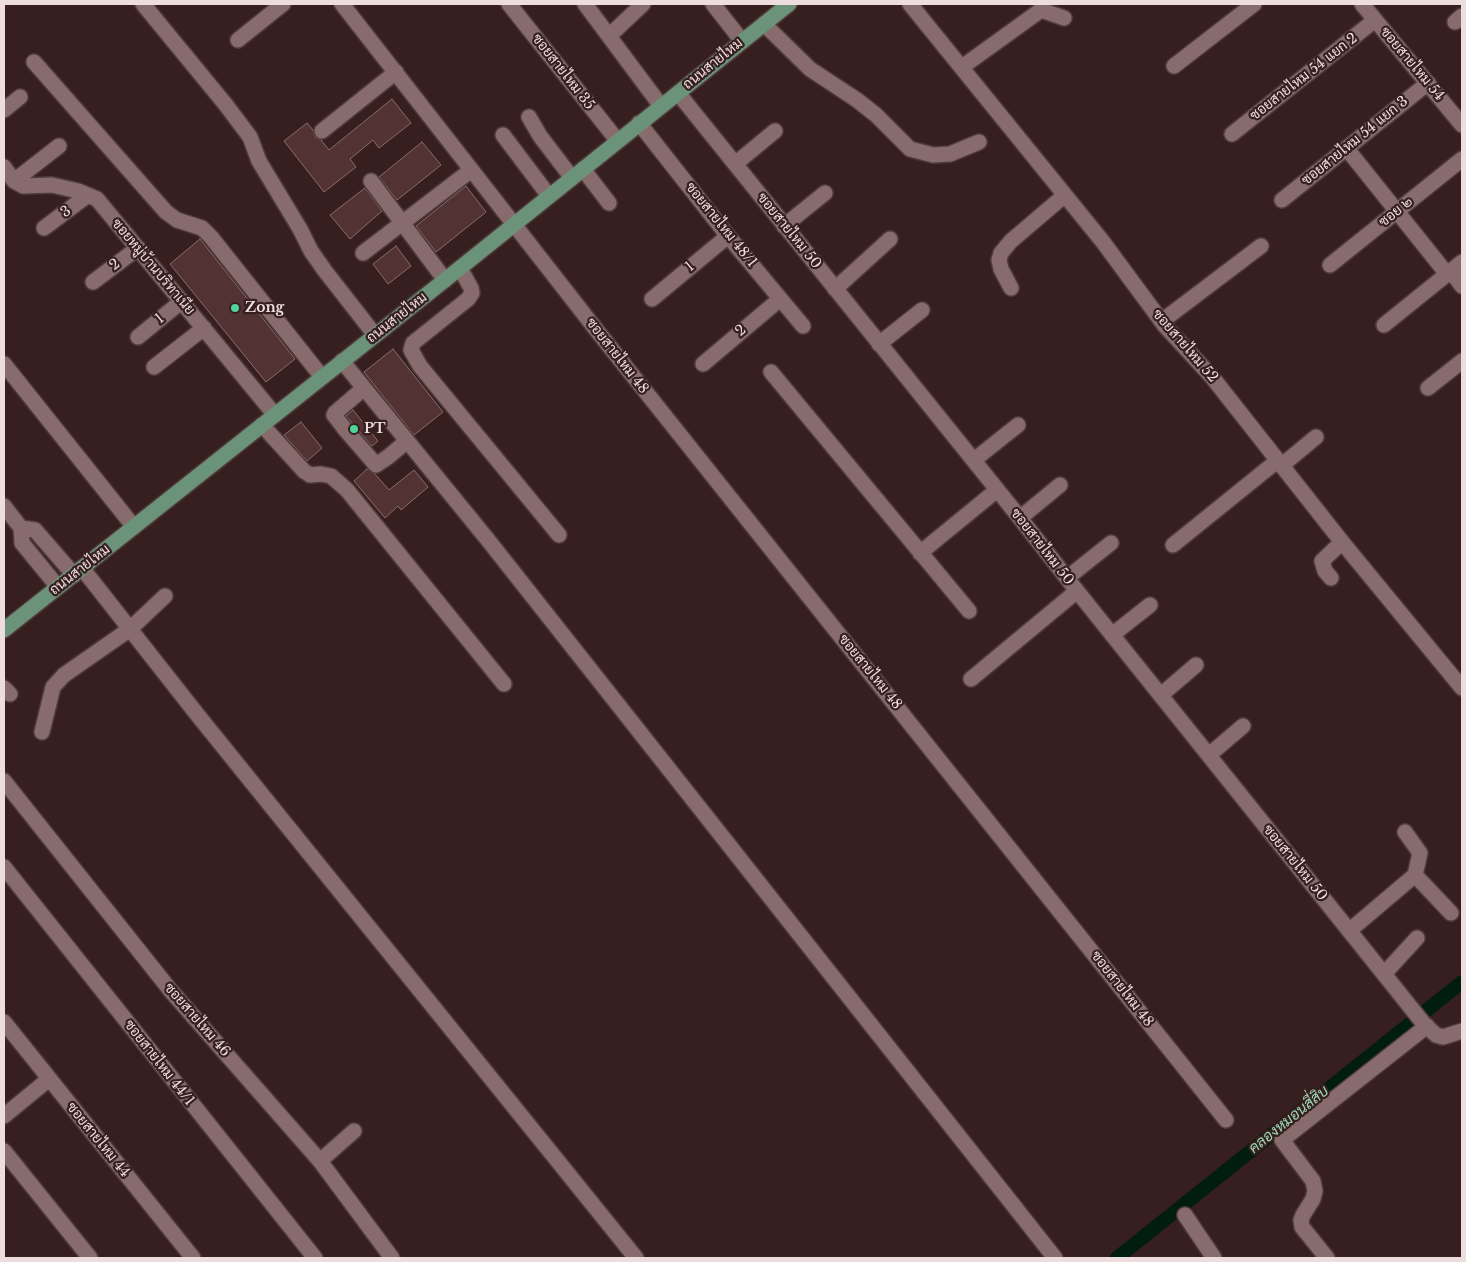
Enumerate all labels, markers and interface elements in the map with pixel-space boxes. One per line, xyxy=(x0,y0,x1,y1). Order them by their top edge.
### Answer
street label: ซอยสายไหม 54 xyxy=(1376,24,1448,104)
street label: ซอยสายไหม 54 แยก 2 xyxy=(1247,30,1361,124)
street label: ซอยสายไหม 35 xyxy=(528,31,598,113)
street label: ถนนสายไหม xyxy=(680,35,746,93)
street label: ซอยสายไหม 54 แยก 3 xyxy=(1299,93,1411,189)
street label: ซอยสายไหม 48/1 xyxy=(682,179,760,271)
street label: ซอยสายไหม 50 xyxy=(753,190,825,272)
street label: ซอย ๒ xyxy=(1376,193,1416,231)
street label: 3 xyxy=(58,203,74,221)
street label: ซอยหมู่บ้านบริทาเนีย xyxy=(108,216,198,318)
street label: 2 xyxy=(106,256,124,274)
street label: 1 xyxy=(682,259,698,275)
street label: ถนนสายไหม xyxy=(364,289,430,347)
place label: Zong xyxy=(245,300,284,316)
marker: Zong xyxy=(229,302,241,314)
street label: ซอยสายไหม 52 xyxy=(1149,306,1221,386)
street label: 1 xyxy=(152,311,168,327)
street label: ซอยสายไหม 48 xyxy=(582,315,652,397)
street label: 2 xyxy=(732,322,750,340)
place label: PT xyxy=(364,421,386,437)
marker: PT xyxy=(348,423,360,435)
street label: ซอยสายไหม 50 xyxy=(1007,505,1077,589)
street label: ถนนสายไหม xyxy=(47,541,113,599)
street label: ซอยสายไหม 48 xyxy=(835,631,905,713)
street label: ซอยสายไหม 50 xyxy=(1259,822,1331,904)
street label: ซอยสายไหม 48 xyxy=(1087,948,1157,1030)
street label: ซอยสายไหม 46 xyxy=(161,980,233,1060)
street label: ซอยสายไหม 44/1 xyxy=(120,1017,198,1109)
water label: คลองหมอนสี่สิบ xyxy=(1245,1082,1333,1158)
street label: ซอยสายไหม 44 xyxy=(63,1099,133,1181)

